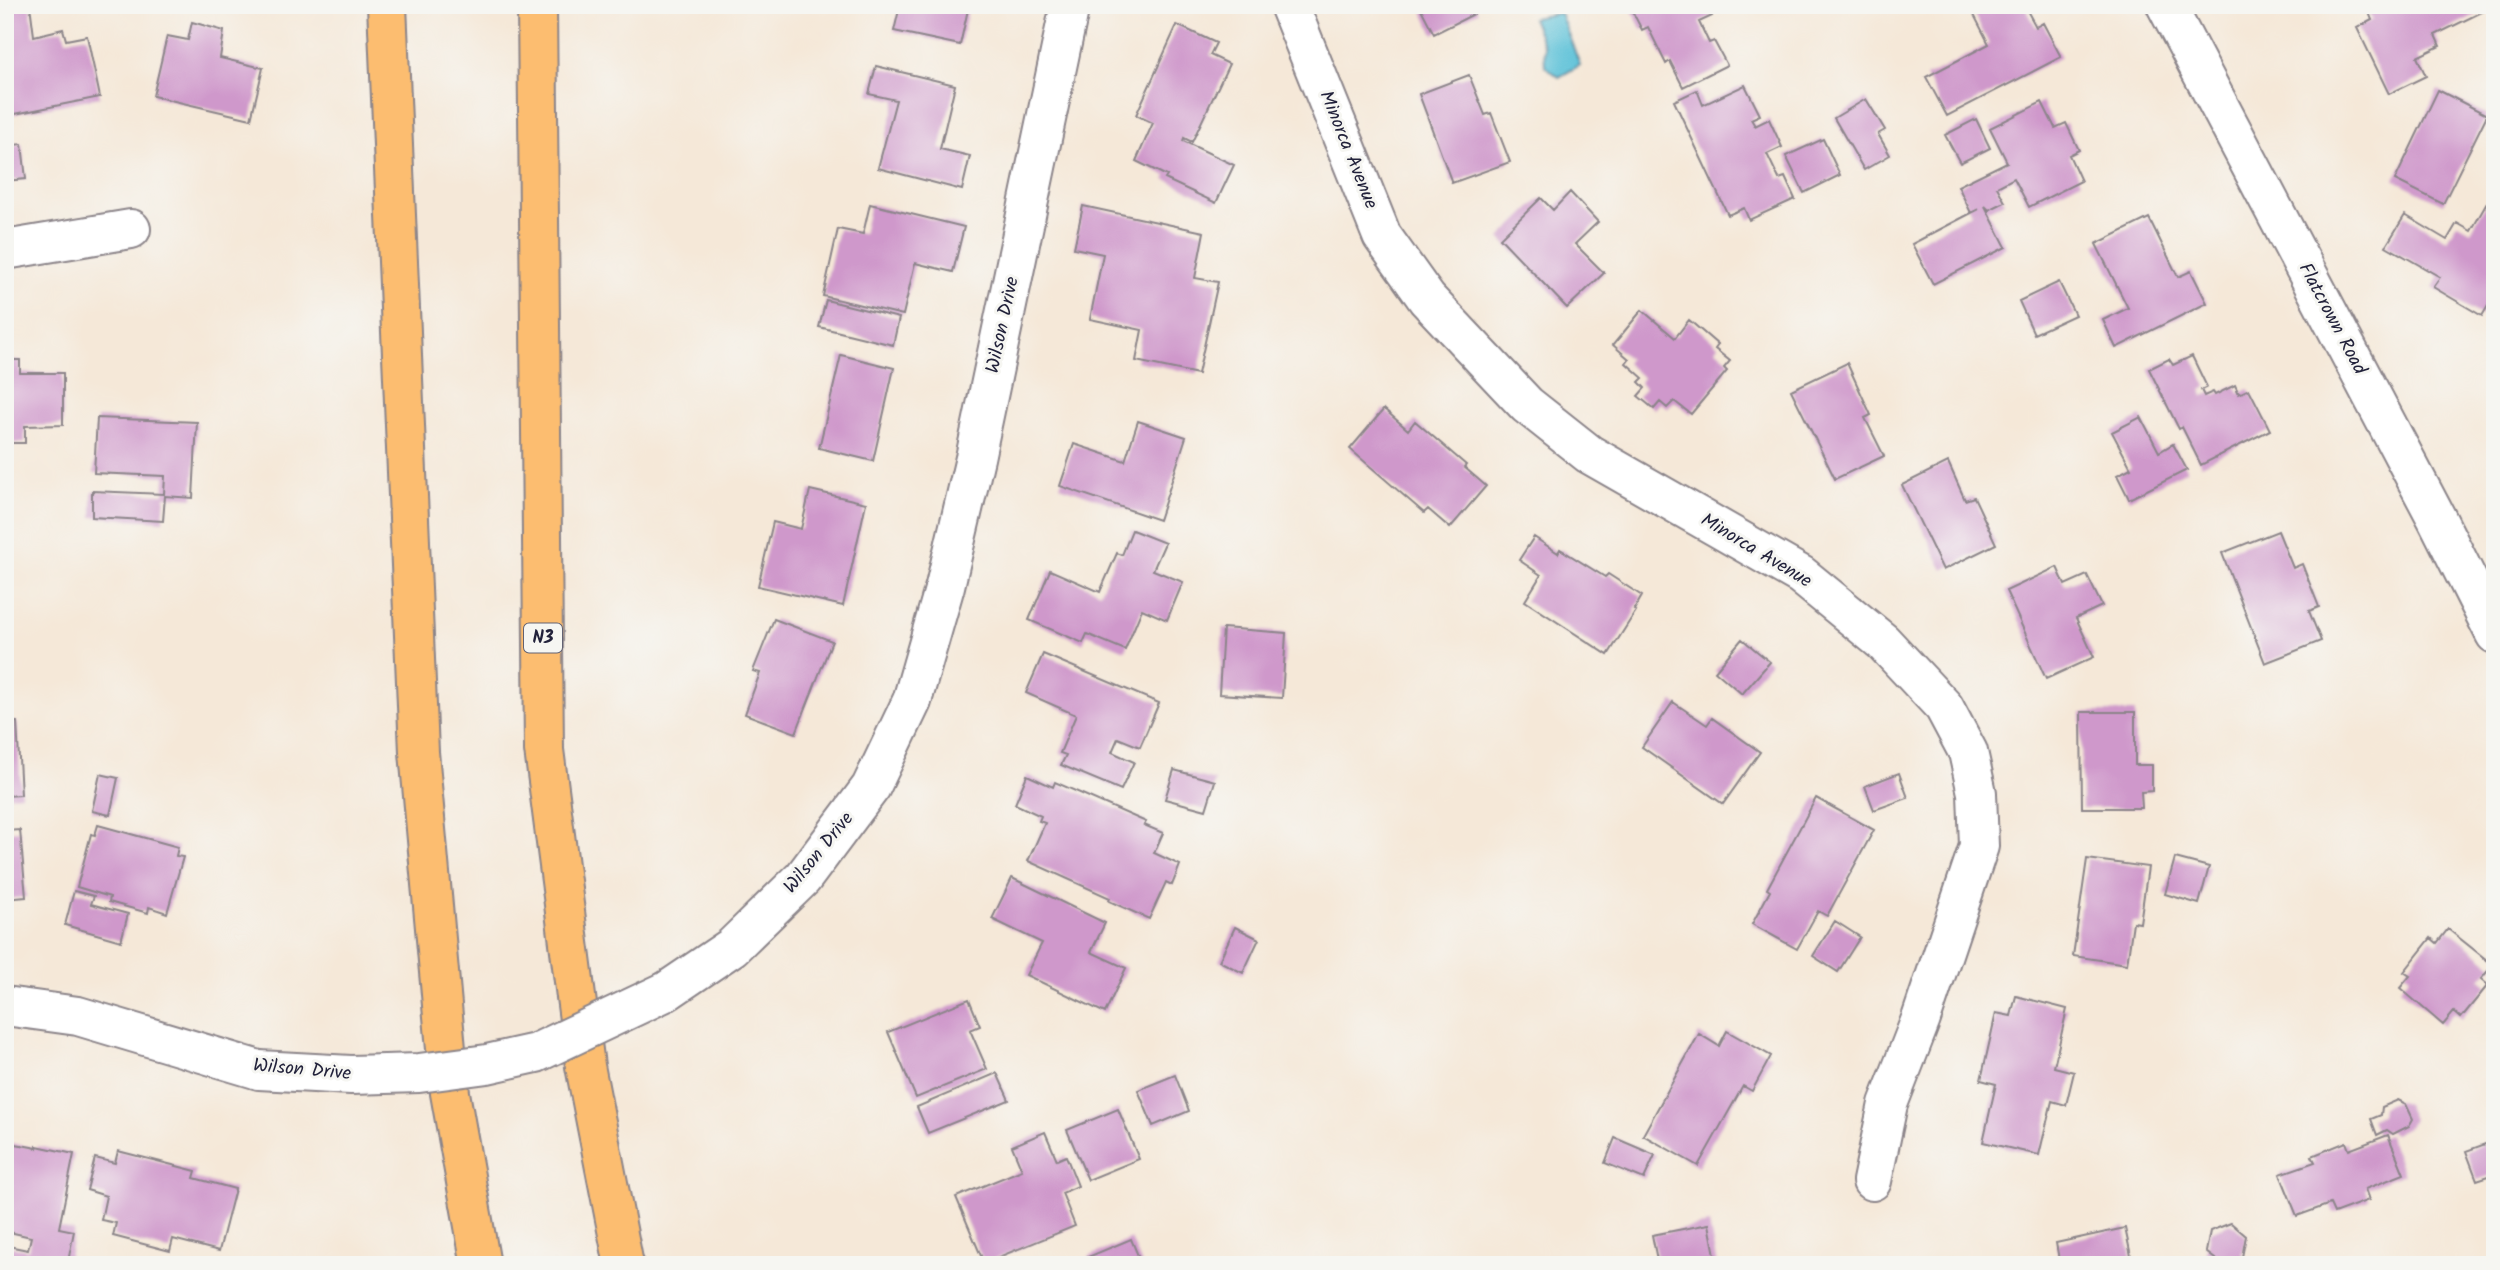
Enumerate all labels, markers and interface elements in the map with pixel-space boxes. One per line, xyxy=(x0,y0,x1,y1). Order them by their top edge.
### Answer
street label: Minorca Avenue xyxy=(1311,86,1386,214)
street label: Flatcrown Road xyxy=(2290,258,2374,381)
street label: Wilson Drive xyxy=(978,273,1028,376)
street label: Minorca Avenue xyxy=(1695,506,1818,596)
road number: N3 xyxy=(524,624,562,652)
street label: Wilson Drive xyxy=(776,805,862,901)
street label: Wilson Drive xyxy=(252,1051,353,1089)

